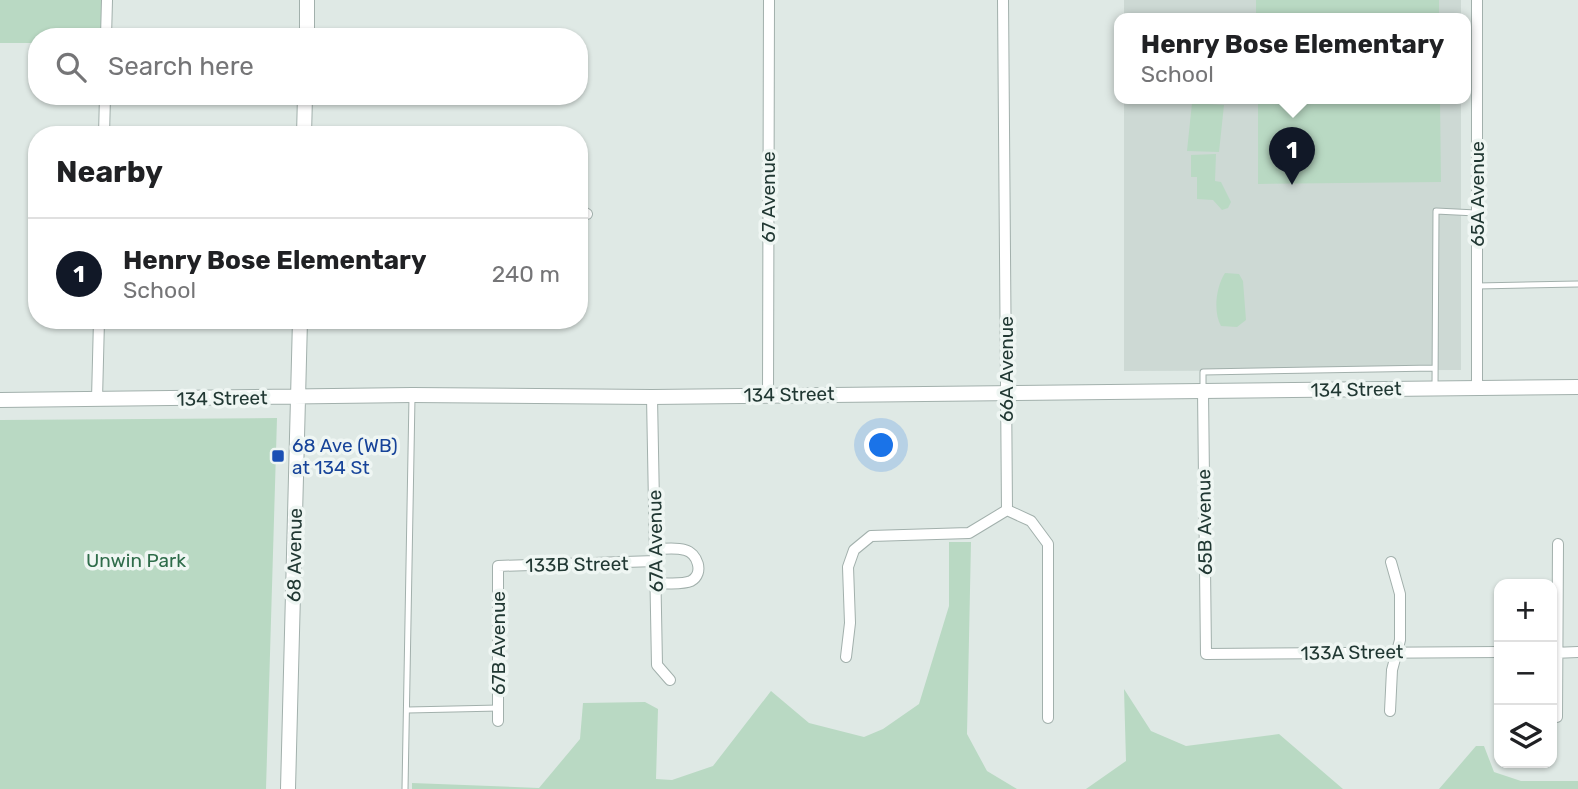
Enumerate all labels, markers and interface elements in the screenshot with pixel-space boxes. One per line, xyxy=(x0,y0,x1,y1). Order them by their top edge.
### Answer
popup xyxy=(1114,13,1471,104)
search box xyxy=(28,28,588,105)
text: Henry Bose Elementary xyxy=(1141,29,1444,60)
icon: search xyxy=(52,48,90,86)
text: Search here xyxy=(108,51,254,82)
text: School xyxy=(1141,60,1214,88)
pin: 1 xyxy=(1269,127,1315,185)
street label: 65A Avenue xyxy=(1466,141,1489,247)
street label: 67 Avenue xyxy=(757,151,780,243)
text: Nearby xyxy=(56,154,163,190)
text: Henry Bose Elementary xyxy=(123,245,426,276)
text: 1 xyxy=(73,260,85,288)
text: 240 m xyxy=(492,260,560,288)
text: School xyxy=(123,276,196,304)
street label: 66A Avenue xyxy=(995,316,1018,422)
street label: 134 Street xyxy=(1310,377,1402,402)
street label: 134 Street xyxy=(743,382,835,407)
street label: 134 Street xyxy=(176,386,268,411)
your location xyxy=(864,428,898,462)
place label: 68 Ave (WB) at 134 St xyxy=(292,434,398,479)
marker: 68 Ave (WB) at 134 St xyxy=(270,448,286,464)
street label: 65B Avenue xyxy=(1192,469,1217,575)
street label: 67A Avenue xyxy=(643,490,668,592)
street label: 68 Avenue xyxy=(282,508,307,602)
park label: Unwin Park xyxy=(86,549,186,572)
street label: 133B Street xyxy=(525,552,629,577)
map controls xyxy=(1494,579,1557,768)
button: + xyxy=(1494,579,1557,642)
street label: 67B Avenue xyxy=(487,591,510,695)
street label: 133A Street xyxy=(1300,640,1404,665)
button: − xyxy=(1494,642,1557,705)
button: layers xyxy=(1494,705,1557,768)

